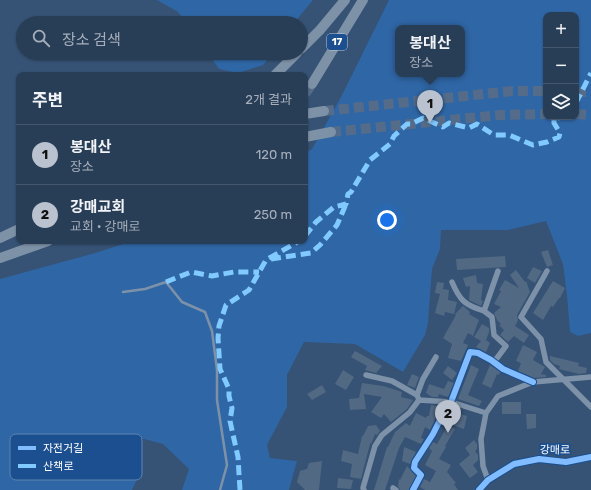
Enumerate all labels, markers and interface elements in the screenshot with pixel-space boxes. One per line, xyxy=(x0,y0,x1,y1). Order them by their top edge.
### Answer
map controls xyxy=(543,12,579,120)
button: + xyxy=(543,12,579,48)
search box xyxy=(16,16,308,60)
popup xyxy=(395,25,465,77)
icon: search xyxy=(30,27,52,49)
text: 장소 검색 xyxy=(62,31,121,49)
road number: 17 xyxy=(327,34,347,50)
text: 봉대산 xyxy=(409,34,451,52)
button: − xyxy=(543,48,579,84)
text: 장소 xyxy=(409,55,433,70)
button: layers xyxy=(543,84,579,120)
text: 주변 xyxy=(32,90,63,110)
pin: 1 xyxy=(417,90,443,123)
text: 2개 결과 xyxy=(245,92,292,107)
text: 봉대산 xyxy=(70,138,111,156)
text: 1 xyxy=(42,147,48,162)
text: 120 m xyxy=(256,147,292,162)
text: 장소 xyxy=(70,159,94,174)
text: 강매교회 xyxy=(70,198,125,216)
text: 2 xyxy=(41,207,49,222)
text: 250 m xyxy=(254,207,292,222)
your location xyxy=(377,210,397,230)
text: 교회 · 강매로 xyxy=(70,219,140,234)
pin: 2 xyxy=(435,400,461,433)
legend xyxy=(10,434,142,480)
text: 자전거길 xyxy=(43,442,83,455)
street label: 강매로 xyxy=(540,443,570,457)
text: 산책로 xyxy=(43,460,73,473)

